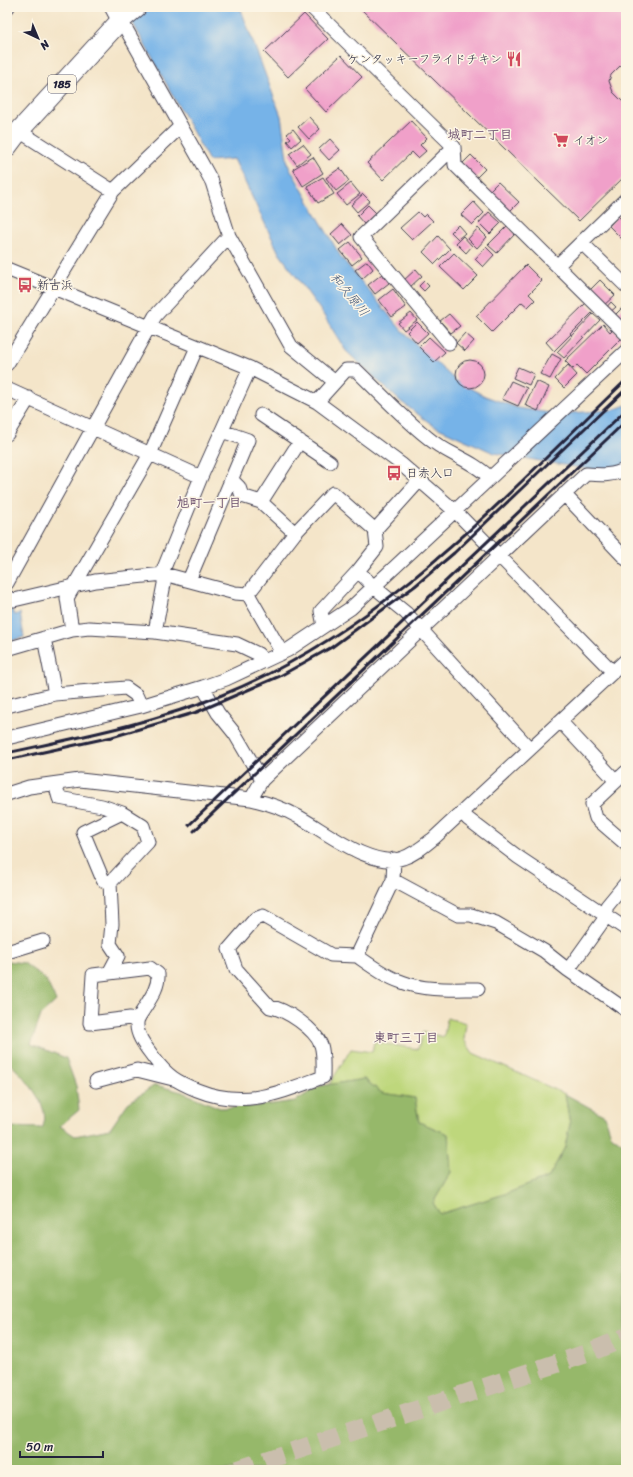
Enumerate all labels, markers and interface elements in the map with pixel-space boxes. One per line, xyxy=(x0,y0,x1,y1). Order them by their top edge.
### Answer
north arrow xyxy=(18,18,58,58)
text: N xyxy=(35,35,55,55)
place label: ケンタッキーフライドチキン xyxy=(347,48,502,70)
restaurant icon: ケンタッキーフライドチキン xyxy=(505,50,523,68)
road number: 185 xyxy=(48,75,76,93)
district label: 城町二丁目 xyxy=(447,123,513,146)
place label: イオン xyxy=(573,129,609,151)
supermarket icon: イオン xyxy=(552,131,570,149)
water label: 和久原川 xyxy=(324,267,375,322)
place label: 新古浜 xyxy=(37,274,73,296)
bus stop icon: 新古浜 xyxy=(16,276,34,294)
place label: 日赤入口 xyxy=(406,462,454,484)
bus stop icon: 日赤入口 xyxy=(385,464,403,482)
district label: 旭町一丁目 xyxy=(176,491,242,514)
district label: 東町三丁目 xyxy=(373,1026,439,1049)
scale bar xyxy=(20,1433,103,1459)
text: 50 m xyxy=(26,1436,53,1458)

